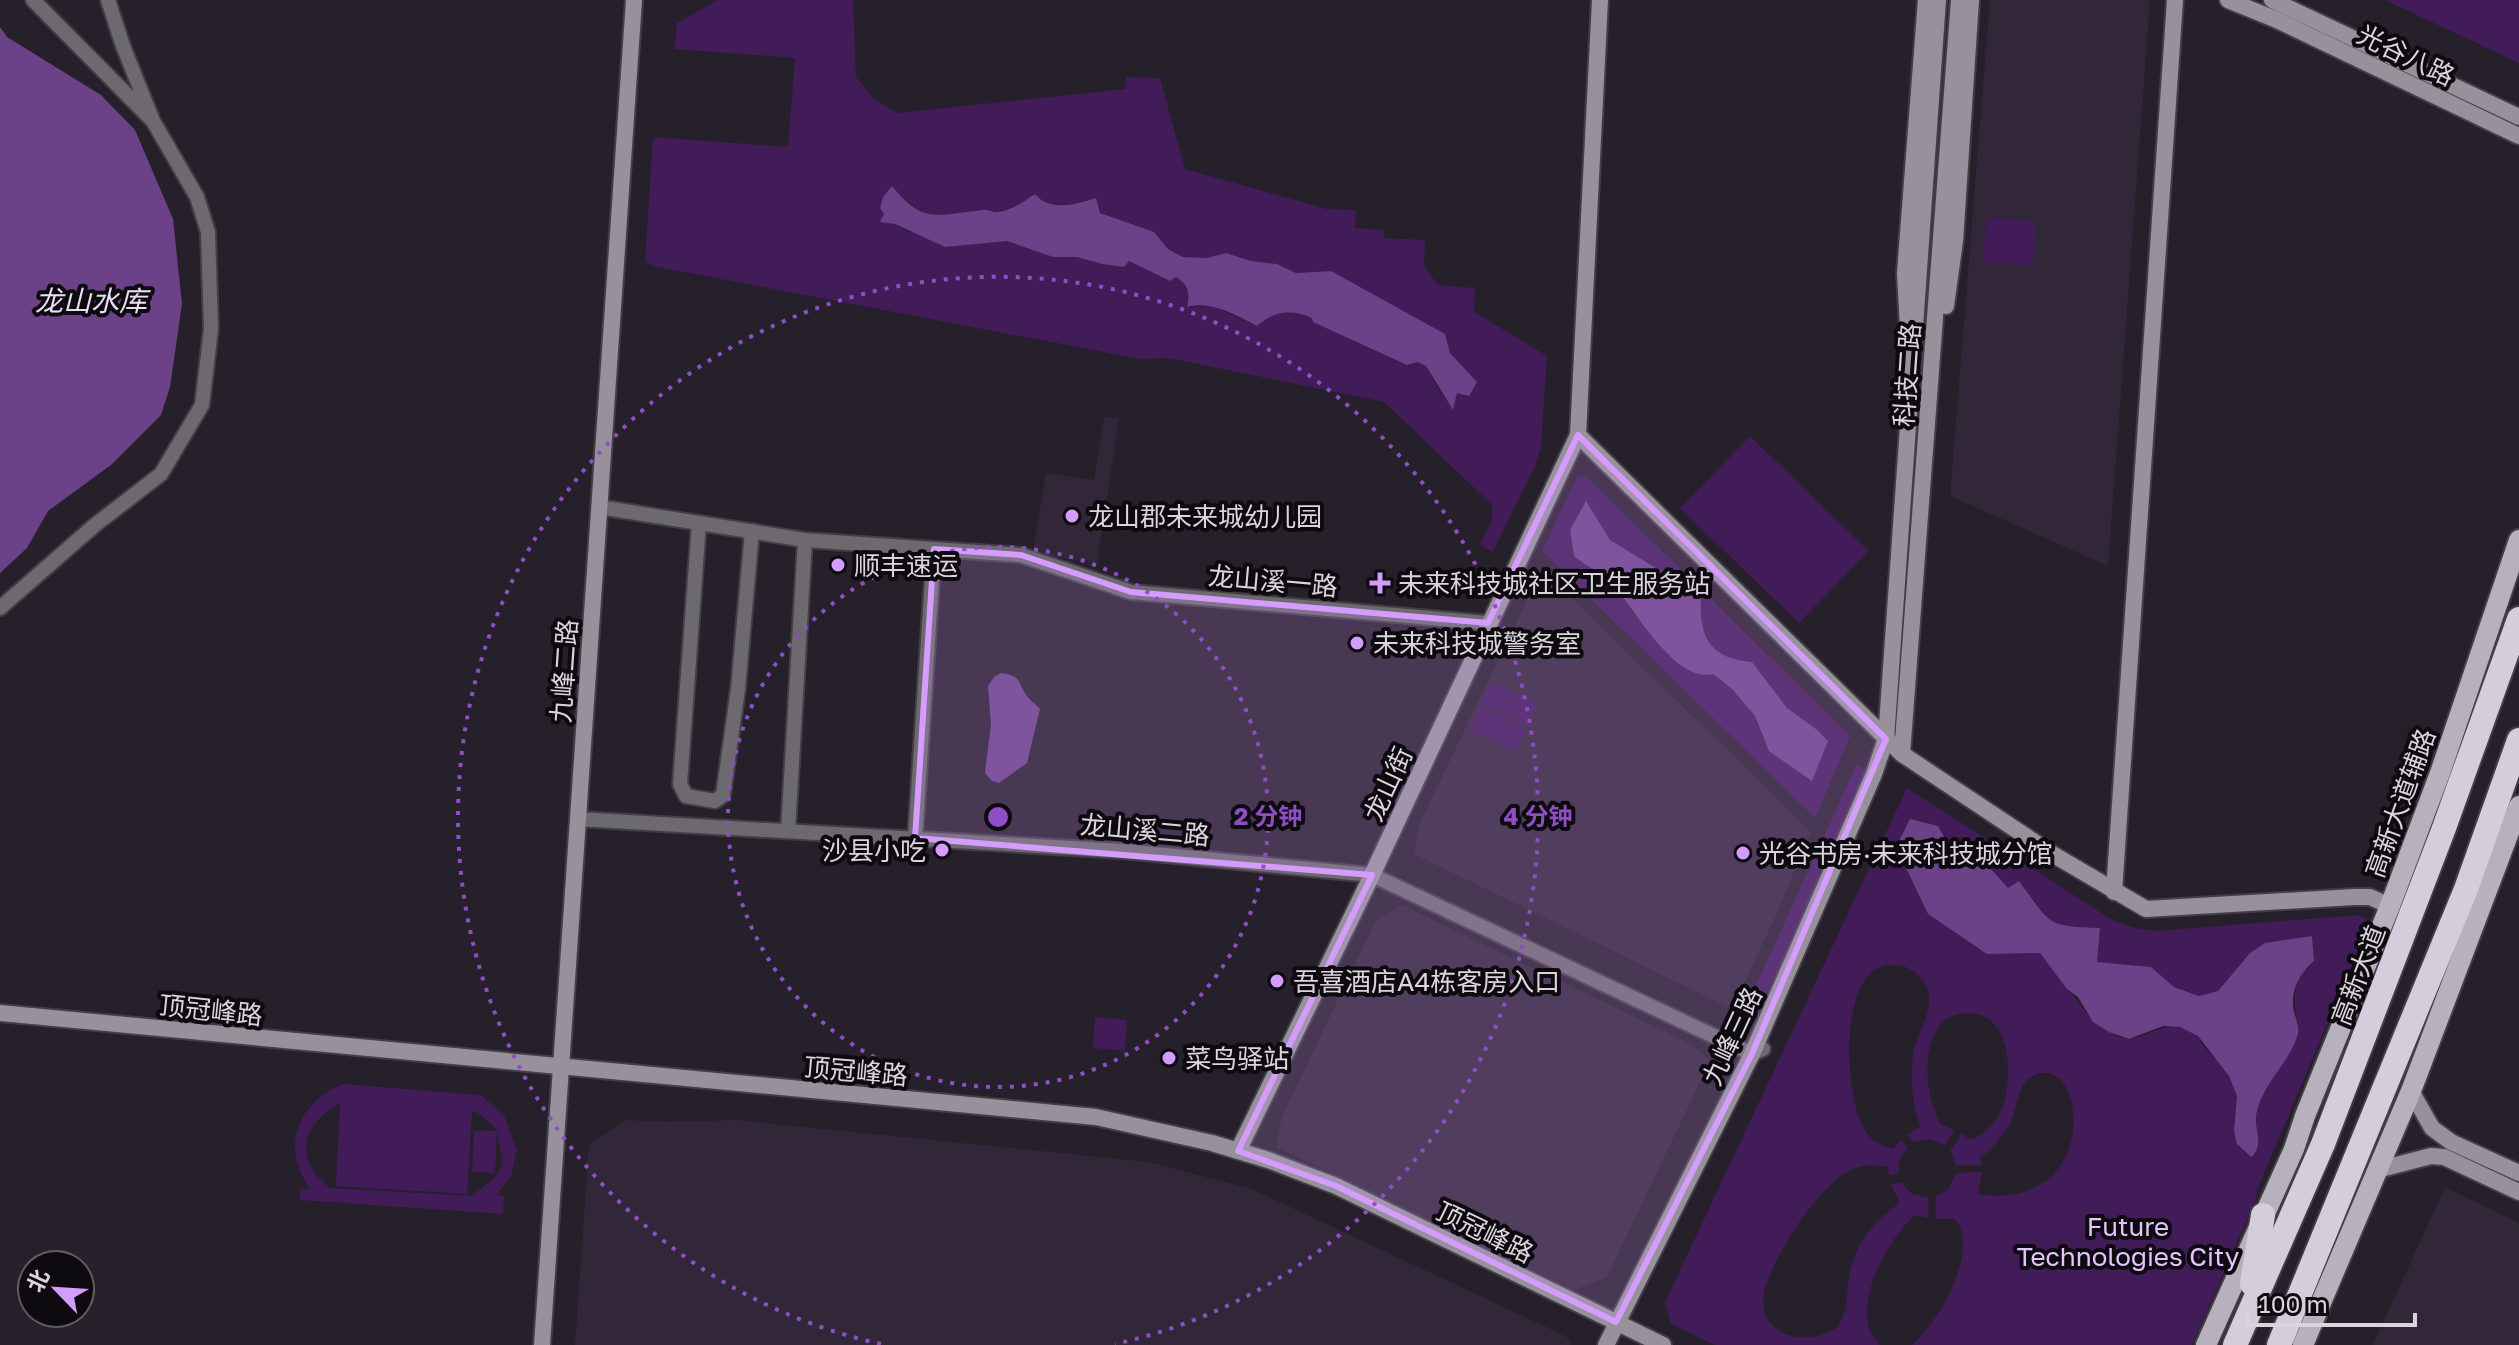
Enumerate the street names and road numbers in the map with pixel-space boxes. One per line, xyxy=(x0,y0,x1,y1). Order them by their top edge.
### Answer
street label: 光谷八路 xyxy=(2352,18,2460,92)
street label: 科技二路 xyxy=(1888,322,1926,428)
street label: 龙山溪一路 xyxy=(1207,560,1339,602)
street label: 九峰二路 xyxy=(545,618,583,724)
street label: 高新大道辅路 xyxy=(2359,724,2441,882)
street label: 龙山街 xyxy=(1357,742,1419,826)
street label: 龙山溪二路 xyxy=(1079,809,1211,851)
street label: 高新大道 xyxy=(2325,921,2391,1029)
street label: 九峰三路 xyxy=(1696,982,1768,1090)
street label: 顶冠峰路 xyxy=(158,989,264,1031)
street label: 顶冠峰路 xyxy=(803,1051,909,1091)
street label: 顶冠峰路 xyxy=(1431,1195,1539,1269)

